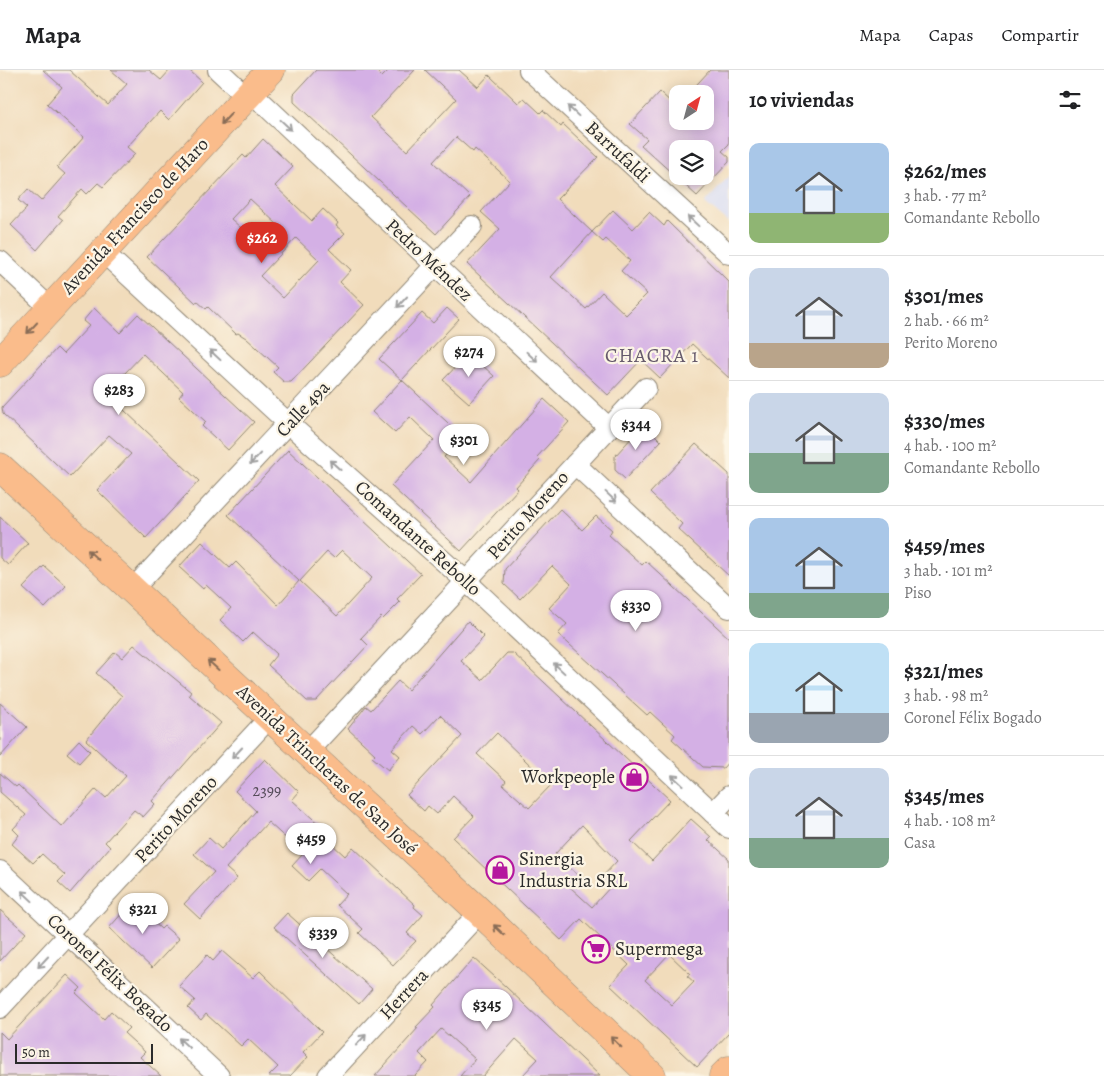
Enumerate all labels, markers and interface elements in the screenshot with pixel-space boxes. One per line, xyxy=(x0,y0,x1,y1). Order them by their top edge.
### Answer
text: Mapa xyxy=(25,19,81,51)
text: Mapa xyxy=(859,23,901,47)
text: Capas xyxy=(929,23,973,47)
text: Compartir xyxy=(1001,23,1079,47)
north arrow xyxy=(669,85,714,130)
map controls xyxy=(669,85,714,185)
text: 10 viviendas xyxy=(749,86,854,114)
icon: filters xyxy=(1056,86,1084,114)
one-way arrow xyxy=(567,105,580,117)
one-way arrow xyxy=(220,112,232,125)
street label: Barrufaldi xyxy=(580,115,656,189)
one-way arrow xyxy=(280,119,292,131)
street label: Avenida Francisco de Haro xyxy=(55,132,215,301)
button: layers xyxy=(669,140,714,185)
text: $262/mes xyxy=(904,157,987,185)
icon: home xyxy=(789,163,849,223)
text: 3 hab. · 77 m² xyxy=(904,185,987,207)
text: Comandante Rebollo xyxy=(904,207,1040,229)
street label: Pedro Méndez xyxy=(380,213,478,307)
one-way arrow xyxy=(687,215,700,227)
pin: $262 xyxy=(232,222,292,264)
text: $262 xyxy=(247,227,277,249)
text: $301/mes xyxy=(904,282,984,310)
icon: home xyxy=(789,288,849,348)
one-way arrow xyxy=(396,296,408,309)
text: 2 hab. · 66 m² xyxy=(904,310,989,332)
one-way arrow xyxy=(26,321,38,334)
text: Perito Moreno xyxy=(904,332,997,354)
pin: $274 xyxy=(439,336,499,378)
text: $274 xyxy=(454,341,484,363)
district label: CHACRA 1 xyxy=(605,342,699,369)
one-way arrow xyxy=(209,349,222,361)
one-way arrow xyxy=(525,351,538,362)
pin: $283 xyxy=(89,374,149,416)
street label: Calle 49a xyxy=(270,375,336,443)
text: $283 xyxy=(104,379,134,401)
text: $330/mes xyxy=(904,407,985,435)
pin: $344 xyxy=(606,408,666,451)
icon: home xyxy=(789,413,849,473)
text: $344 xyxy=(621,414,651,436)
pin: $301 xyxy=(434,424,494,466)
text: $301 xyxy=(450,429,478,451)
text: 4 hab. · 100 m² xyxy=(904,435,996,457)
one-way arrow xyxy=(249,453,261,466)
text: Comandante Rebollo xyxy=(904,457,1040,479)
one-way arrow xyxy=(329,459,342,470)
street label: Perito Moreno xyxy=(481,465,575,565)
street label: Comandante Rebollo xyxy=(349,474,487,602)
one-way arrow xyxy=(604,491,617,503)
text: $459/mes xyxy=(904,532,985,560)
icon: home xyxy=(789,538,849,598)
one-way arrow xyxy=(87,549,100,561)
text: 3 hab. · 101 m² xyxy=(904,560,993,582)
text: Piso xyxy=(904,582,932,604)
pin: $330 xyxy=(606,590,666,632)
text: $330 xyxy=(621,595,651,617)
text: $321/mes xyxy=(904,657,983,685)
one-way arrow xyxy=(206,659,219,671)
one-way arrow xyxy=(552,662,565,674)
icon: home xyxy=(789,663,849,723)
street label: Avenida Trincheras de San José xyxy=(230,678,423,861)
text: 3 hab. · 98 m² xyxy=(904,685,988,707)
text: Coronel Félix Bogado xyxy=(904,707,1042,729)
one-way arrow xyxy=(231,747,243,759)
shop icon: Workpeople xyxy=(619,762,649,792)
place label: Workpeople xyxy=(520,764,615,790)
street label: Perito Moreno xyxy=(129,770,223,868)
one-way arrow xyxy=(671,774,683,786)
house number: 2399 xyxy=(253,780,281,802)
text: $345/mes xyxy=(904,782,984,810)
icon: home xyxy=(789,788,849,848)
text: 4 hab. · 108 m² xyxy=(904,810,995,832)
pin: $459 xyxy=(281,822,341,865)
text: $459 xyxy=(296,828,326,850)
text: Casa xyxy=(904,832,935,854)
place label: Sinergia Industria SRL xyxy=(519,846,627,894)
shop icon: Sinergia Industria SRL xyxy=(485,855,515,885)
one-way arrow xyxy=(20,890,33,902)
pin: $321 xyxy=(113,892,173,935)
text: $321 xyxy=(129,898,157,920)
street label: Coronel Félix Bogado xyxy=(41,908,179,1038)
pin: $339 xyxy=(293,916,353,959)
text: $339 xyxy=(309,922,337,944)
one-way arrow xyxy=(493,924,505,936)
supermarket icon: Supermega xyxy=(581,934,611,964)
place label: Supermega xyxy=(615,936,704,962)
one-way arrow xyxy=(37,956,49,968)
street label: Herrera xyxy=(374,963,434,1025)
pin: $345 xyxy=(457,988,517,1031)
text: $345 xyxy=(473,994,501,1016)
one-way arrow xyxy=(355,1034,367,1047)
one-way arrow xyxy=(610,1036,623,1048)
one-way arrow xyxy=(177,1037,190,1049)
scale bar xyxy=(15,1041,152,1064)
text: 50 m xyxy=(22,1043,50,1062)

